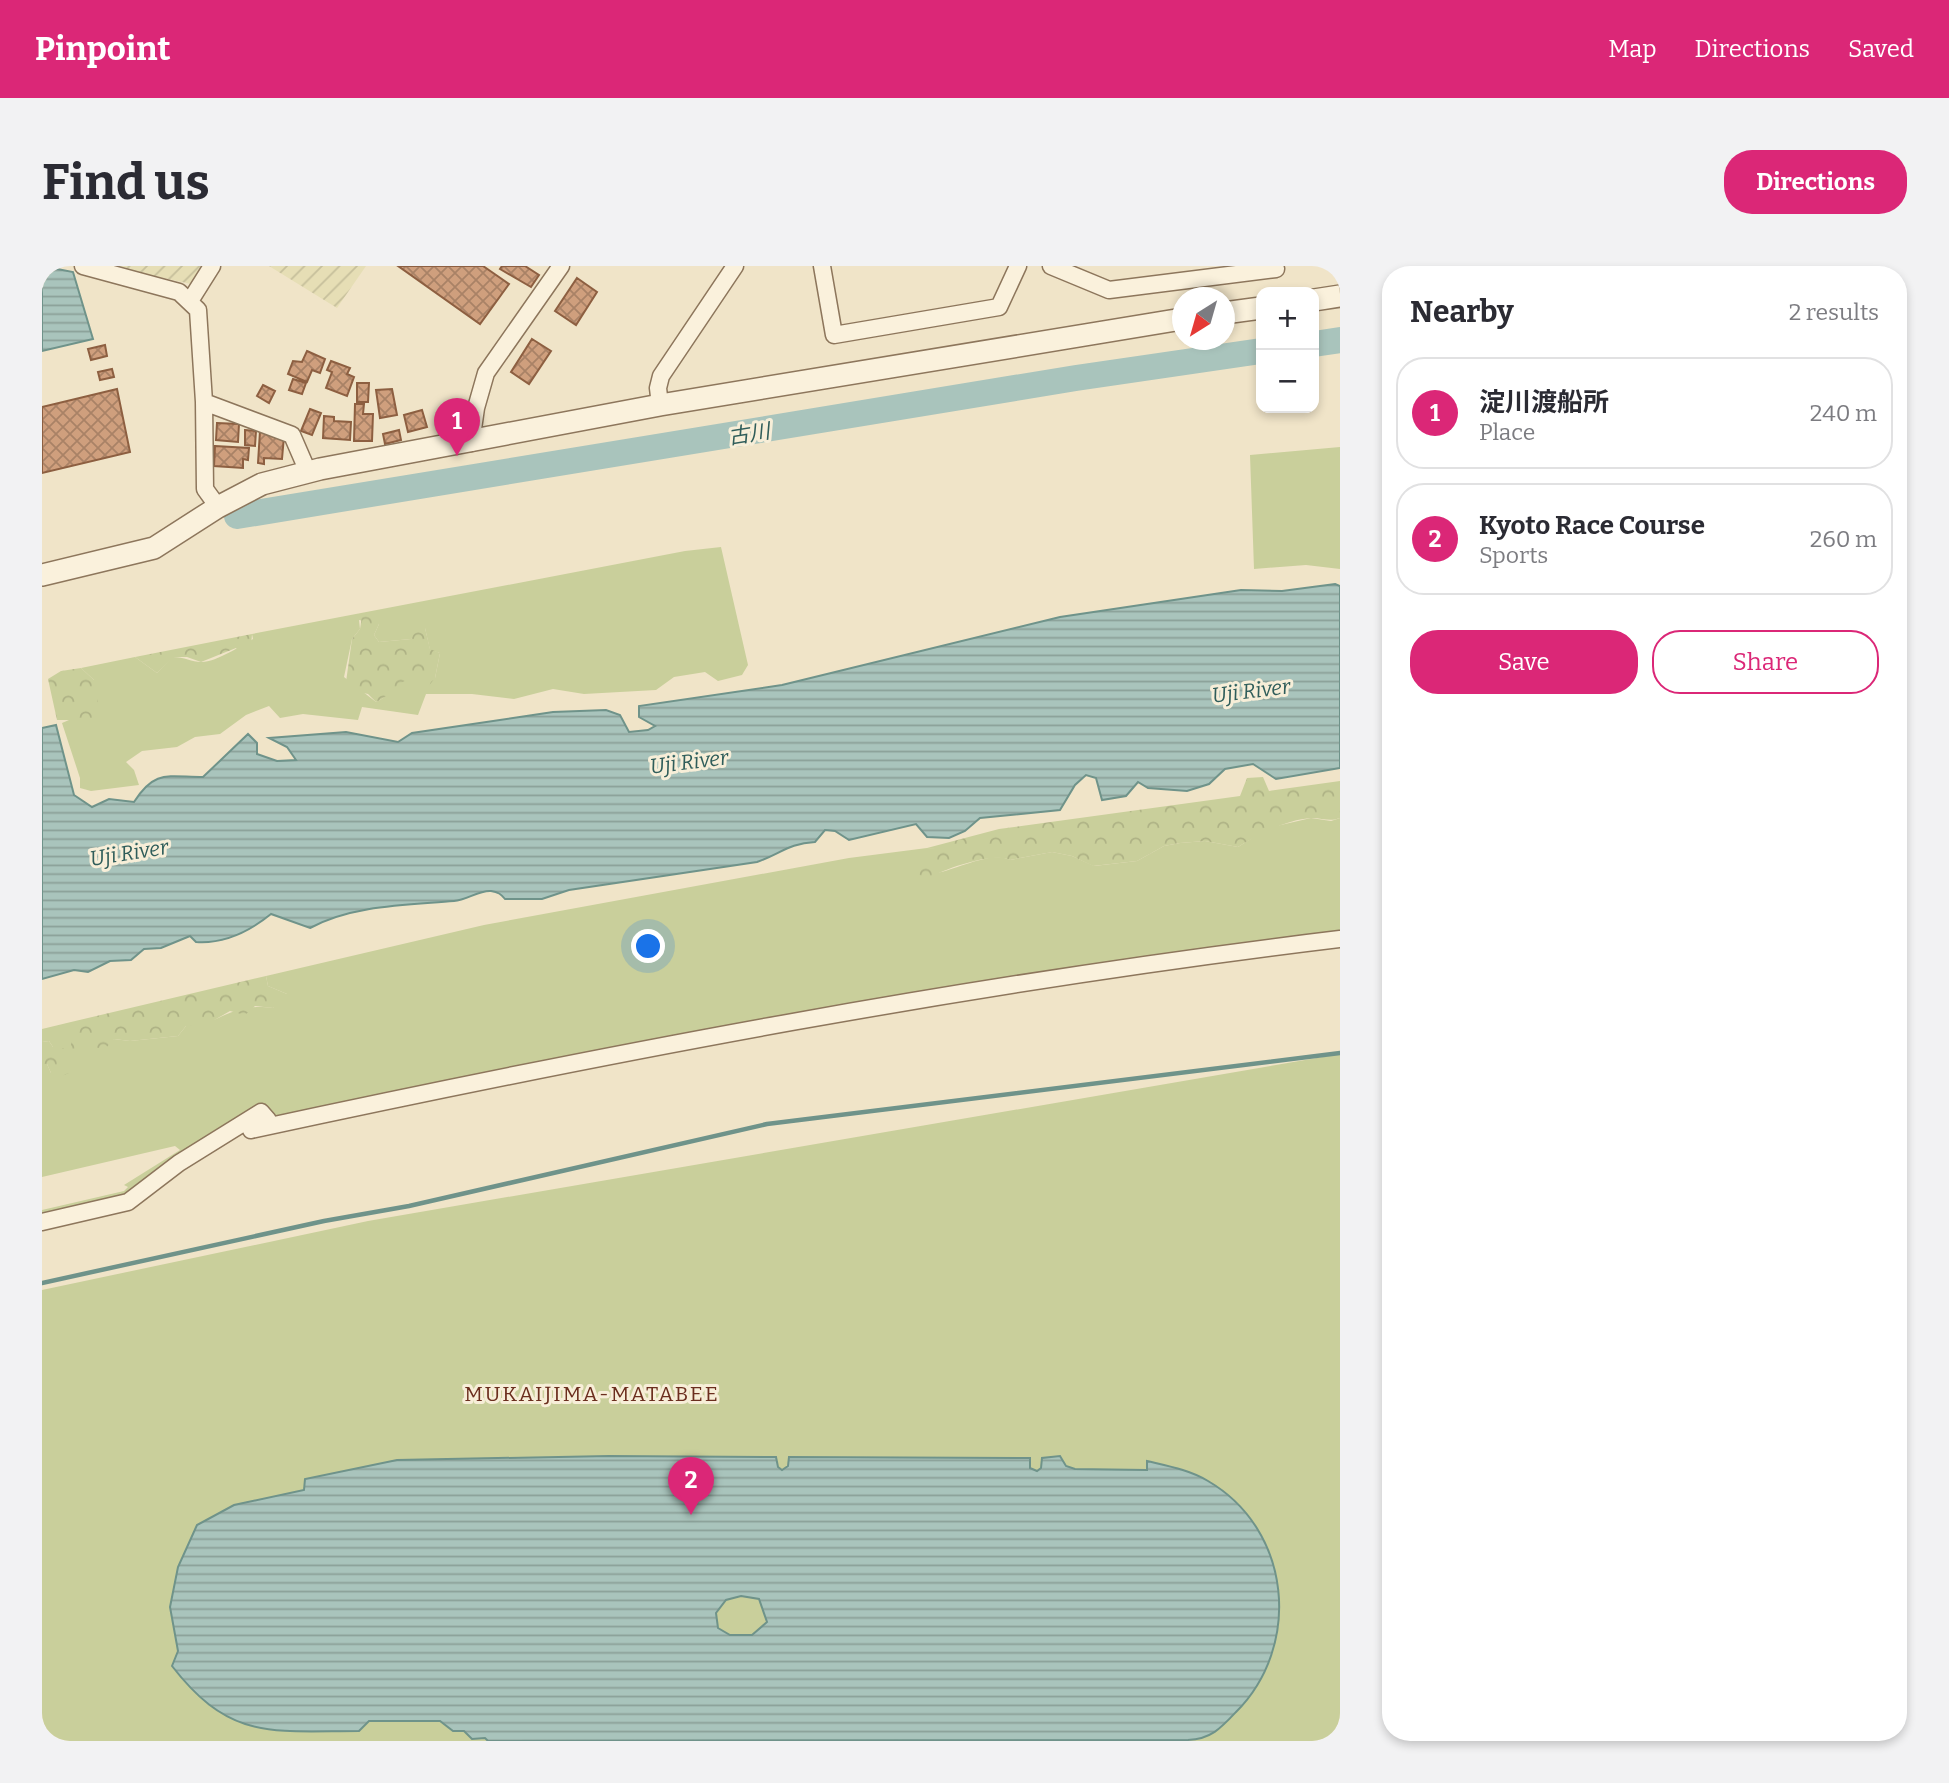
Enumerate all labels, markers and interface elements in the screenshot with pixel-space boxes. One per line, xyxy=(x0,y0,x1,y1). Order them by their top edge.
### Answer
text: Pinpoint xyxy=(35,29,171,69)
text: Map xyxy=(1608,35,1657,63)
text: Directions xyxy=(1695,35,1810,63)
text: Saved xyxy=(1848,35,1914,63)
button: Directions xyxy=(1724,150,1907,214)
text: Find us xyxy=(42,153,210,212)
north arrow xyxy=(1172,287,1235,350)
map controls xyxy=(1256,287,1319,413)
button: + xyxy=(1256,287,1319,350)
text: Nearby xyxy=(1410,294,1514,330)
text: 2 results xyxy=(1789,298,1879,326)
button: − xyxy=(1256,350,1319,413)
text: 淀川渡船所 xyxy=(1479,387,1609,418)
pin: 1 xyxy=(434,398,480,456)
text: 1 xyxy=(1430,399,1440,427)
text: 240 m xyxy=(1810,399,1877,427)
water label: 古川 xyxy=(726,418,774,450)
text: Place xyxy=(1479,418,1535,446)
text: Kyoto Race Course xyxy=(1479,510,1705,541)
text: 2 xyxy=(1429,525,1441,553)
text: 260 m xyxy=(1810,525,1877,553)
text: Sports xyxy=(1479,541,1548,569)
button: Save xyxy=(1410,630,1638,694)
button: Share xyxy=(1652,630,1879,694)
water label: Uji River xyxy=(1210,673,1293,709)
water label: Uji River xyxy=(648,744,731,780)
water label: Uji River xyxy=(88,834,171,872)
your location xyxy=(631,929,665,963)
district label: MUKAIJIMA-MATABEE xyxy=(464,1381,720,1407)
pin: 2 xyxy=(668,1457,714,1515)

